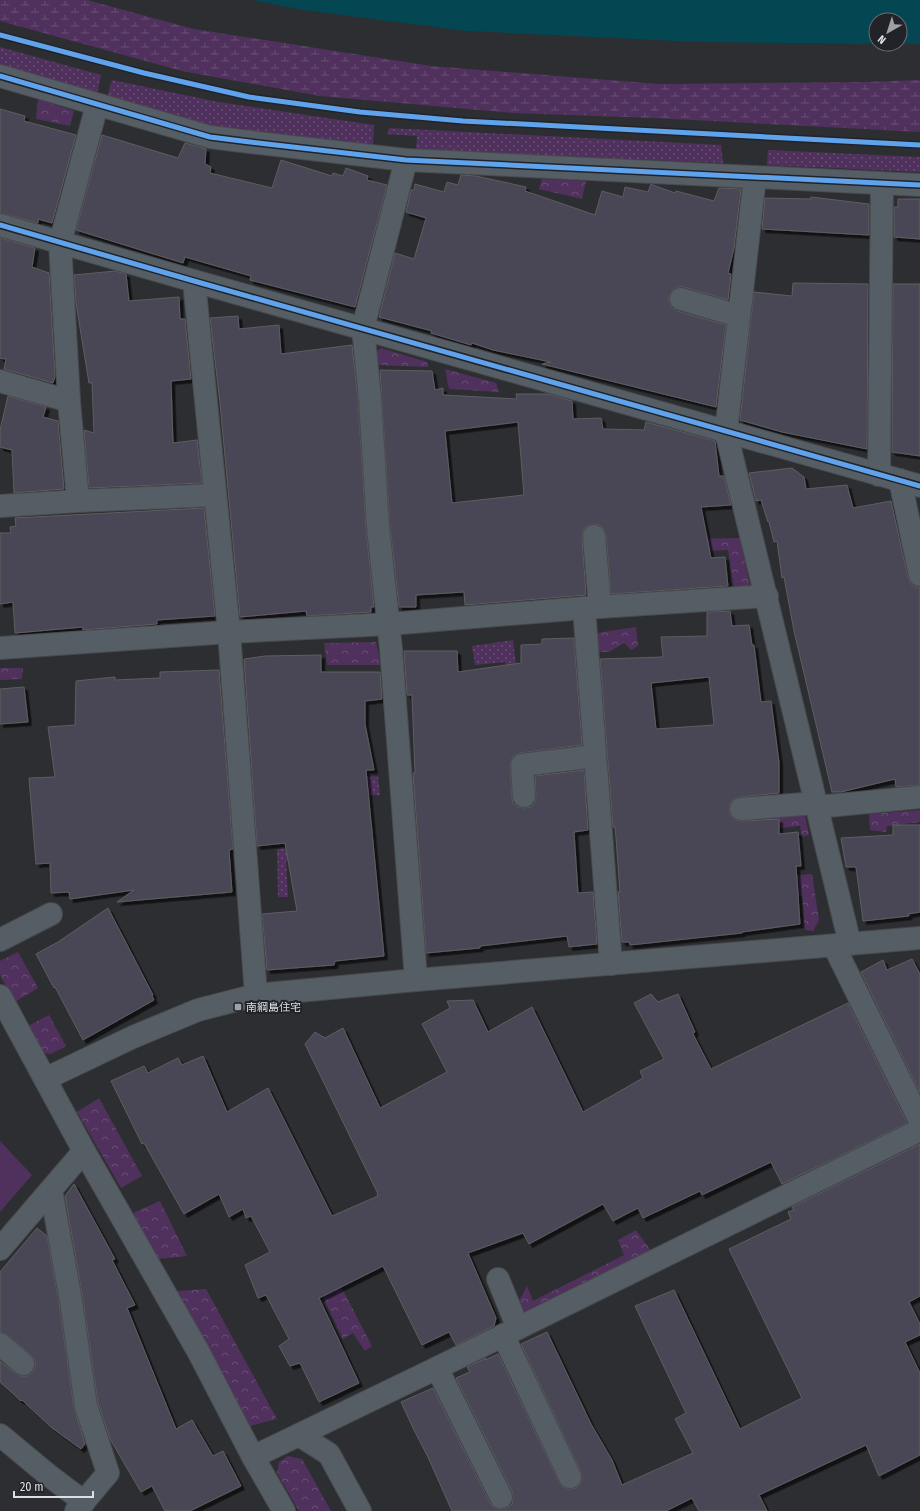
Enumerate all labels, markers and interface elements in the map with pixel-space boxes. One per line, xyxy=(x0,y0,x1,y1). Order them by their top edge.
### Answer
north arrow xyxy=(868,12,908,52)
text: N xyxy=(875,32,889,47)
place label: 南綱島住宅 xyxy=(246,1001,301,1014)
marker: 南綱島住宅 xyxy=(233,1002,243,1012)
scale bar xyxy=(14,1473,93,1499)
text: 20 m xyxy=(20,1480,44,1494)

